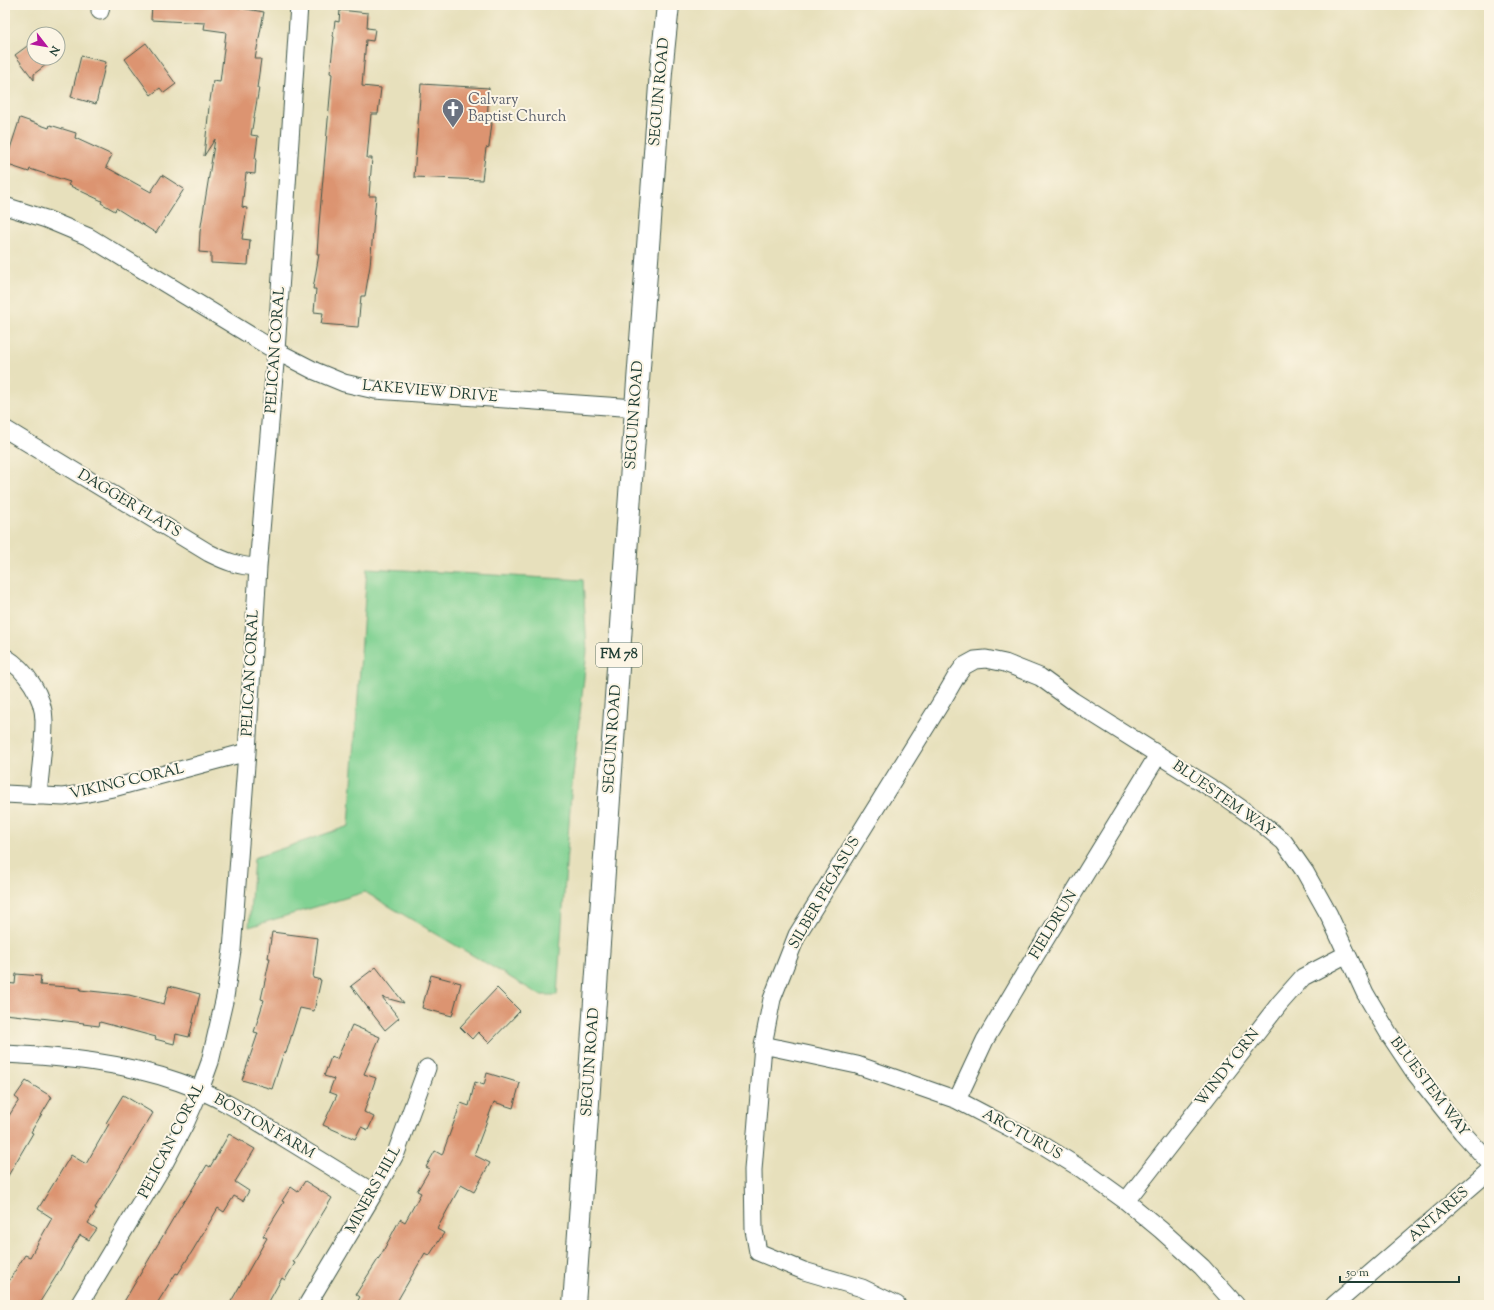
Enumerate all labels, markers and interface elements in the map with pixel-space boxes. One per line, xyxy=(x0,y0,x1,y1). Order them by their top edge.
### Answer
north arrow xyxy=(26,26,66,66)
street label: SEGUIN ROAD xyxy=(645,37,675,147)
text: N xyxy=(44,42,63,59)
place label: Calvary Baptist Church xyxy=(468,90,567,128)
church icon: Calvary Baptist Church xyxy=(440,96,466,129)
street label: PELICAN CORAL xyxy=(261,286,291,414)
street label: SEGUIN ROAD xyxy=(621,360,649,470)
street label: LAKEVIEW DRIVE xyxy=(361,376,499,408)
street label: DAGGER FLATS xyxy=(73,465,185,543)
street label: PELICAN CORAL xyxy=(237,609,265,737)
road number: FM 78 xyxy=(596,643,642,667)
street label: SEGUIN ROAD xyxy=(599,684,627,794)
street label: BLUESTEM WAY xyxy=(1168,756,1278,842)
street label: VIKING CORAL xyxy=(68,759,186,805)
street label: SILBER PEGASUS xyxy=(784,833,866,953)
street label: FIELDRUN xyxy=(1025,886,1083,964)
street label: SEGUIN ROAD xyxy=(577,1007,605,1117)
street label: WINDY GRN xyxy=(1191,1025,1265,1111)
street label: BLUESTEM WAY xyxy=(1384,1033,1474,1142)
street label: PELICAN CORAL xyxy=(134,1080,210,1202)
street label: BOSTON FARM xyxy=(210,1089,319,1165)
street label: ARCTURUS xyxy=(978,1104,1066,1166)
street label: MINERS HILL xyxy=(341,1142,407,1238)
street label: ANTARES xyxy=(1404,1183,1474,1247)
scale bar xyxy=(1340,1258,1459,1284)
text: 50 m xyxy=(1345,1264,1369,1282)

